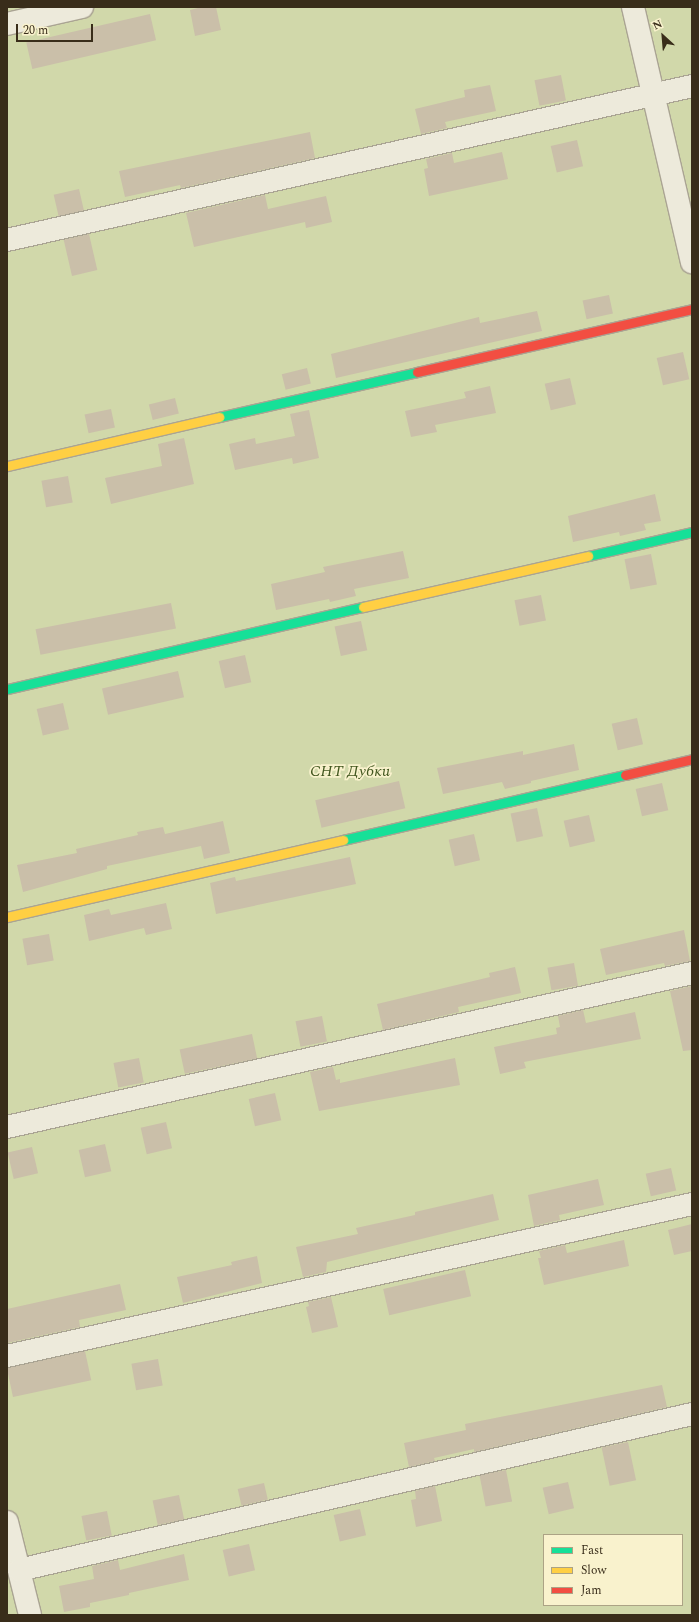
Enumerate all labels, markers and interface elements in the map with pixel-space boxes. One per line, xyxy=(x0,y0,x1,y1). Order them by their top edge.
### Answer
text: N xyxy=(650,15,665,34)
scale bar xyxy=(18,16,95,42)
north arrow xyxy=(643,16,683,56)
text: 20 m xyxy=(23,21,48,40)
park label: СНТ Дубки xyxy=(310,761,390,781)
legend xyxy=(543,1534,683,1606)
text: Fast xyxy=(581,1541,603,1560)
text: Slow xyxy=(581,1561,606,1580)
text: Jam xyxy=(581,1581,602,1600)

